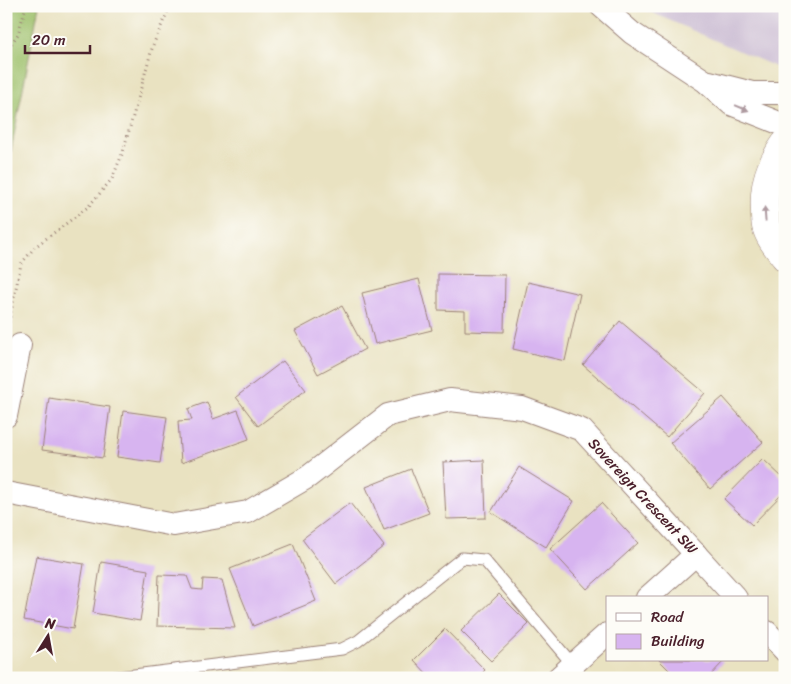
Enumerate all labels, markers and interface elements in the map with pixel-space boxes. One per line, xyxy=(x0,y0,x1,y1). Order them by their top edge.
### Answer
scale bar xyxy=(25,22,90,54)
text: 20 m xyxy=(32,27,66,53)
one-way arrow xyxy=(735,104,750,112)
one-way arrow xyxy=(761,205,769,221)
street label: Sovereign Crescent SW xyxy=(582,432,705,561)
legend xyxy=(606,596,768,662)
text: Road xyxy=(651,604,684,630)
text: N xyxy=(42,610,58,637)
north arrow xyxy=(22,612,72,662)
text: Building xyxy=(651,628,705,654)

